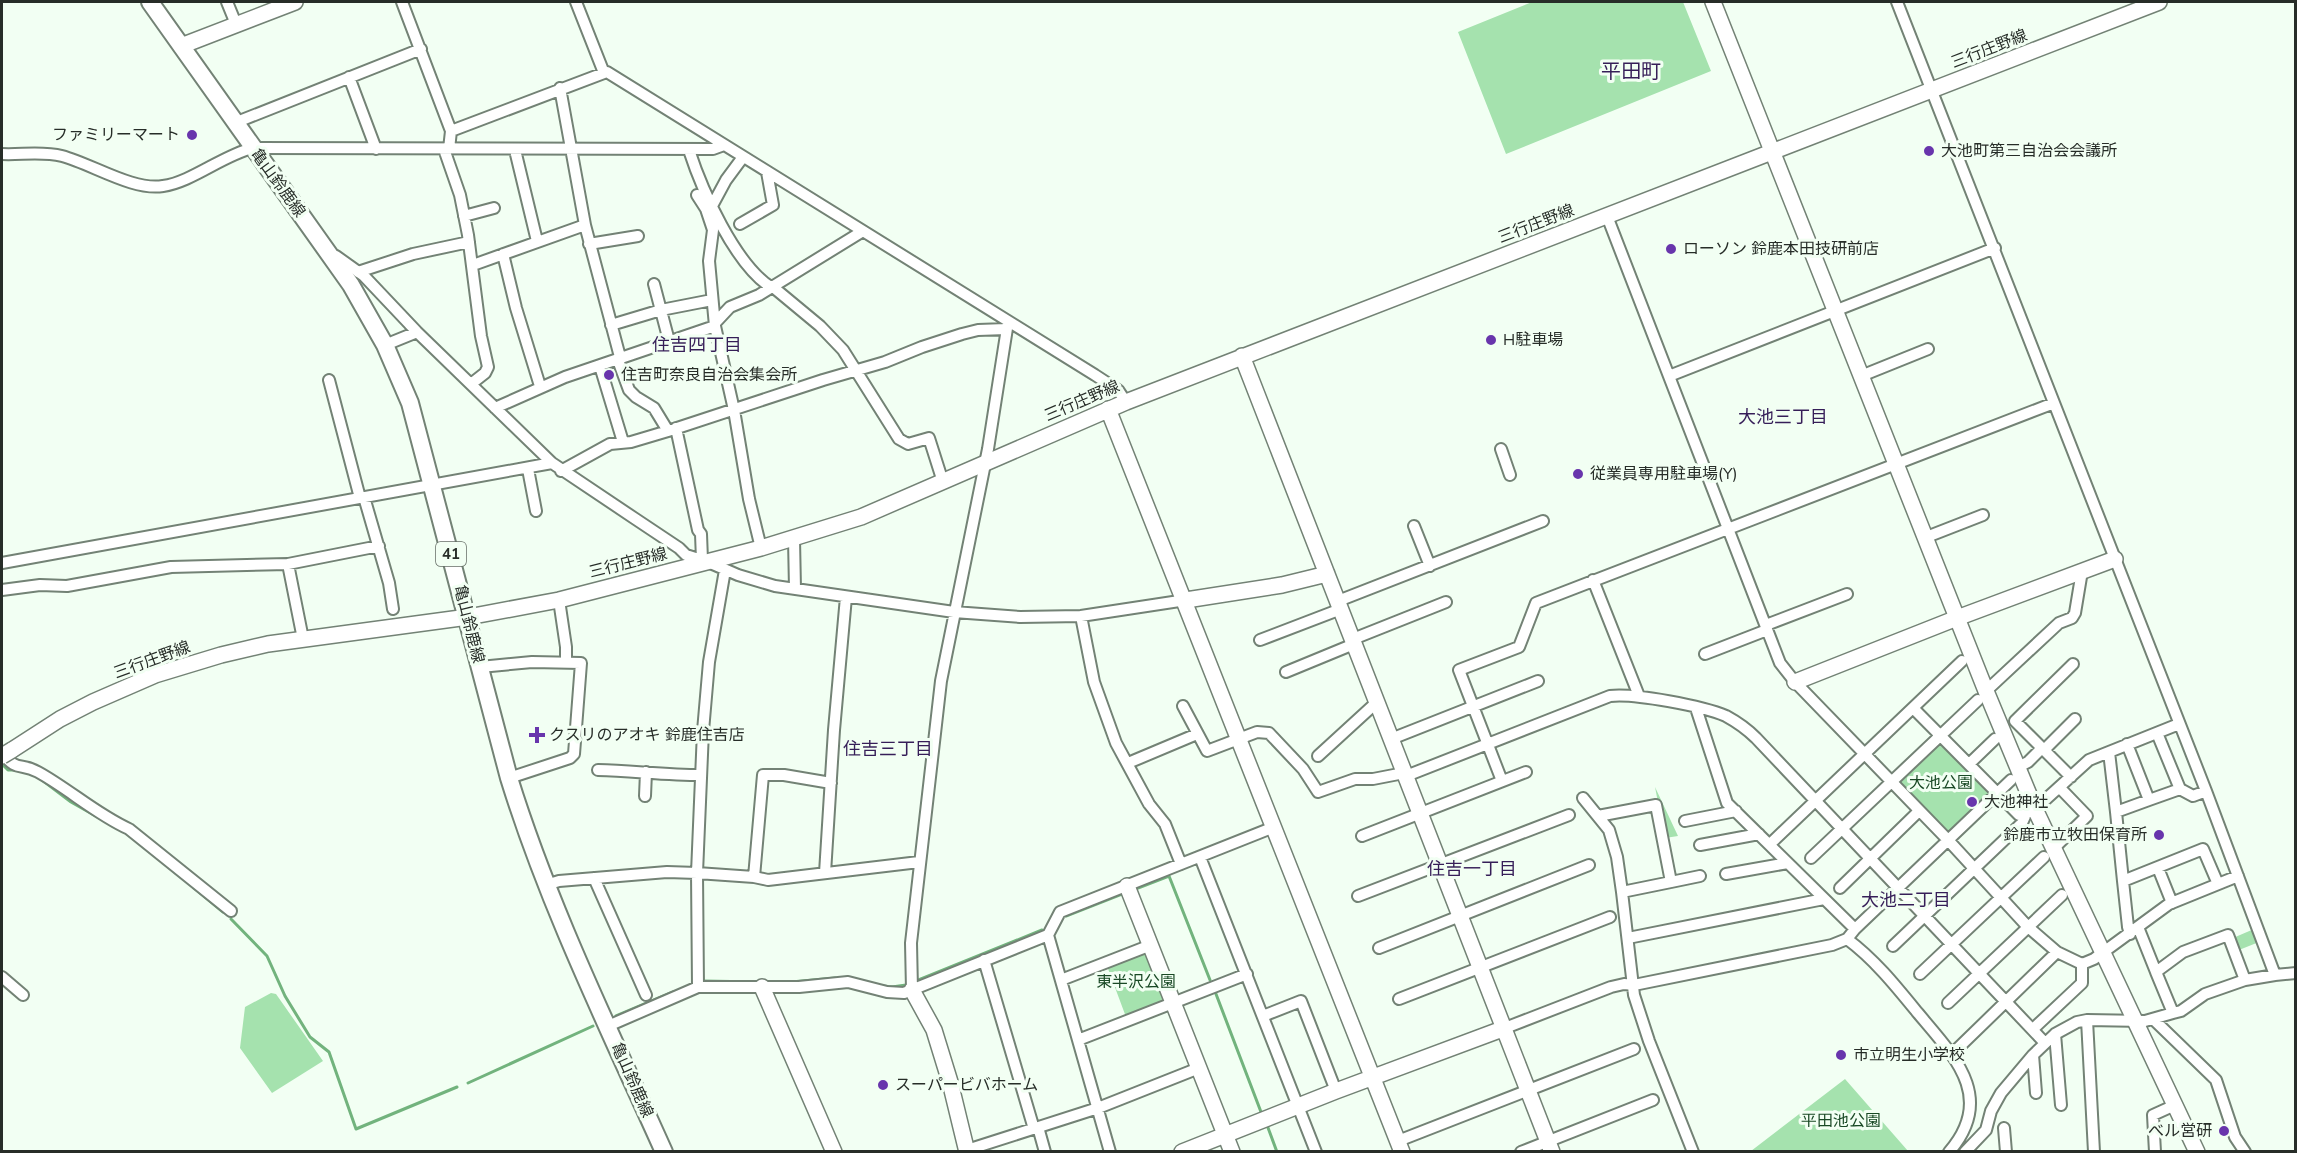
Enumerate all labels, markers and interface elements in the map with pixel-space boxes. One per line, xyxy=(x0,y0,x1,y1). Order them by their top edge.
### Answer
street label: 三行庄野線 xyxy=(1948,24,2030,74)
district label: 平田町 xyxy=(1601,58,1661,85)
place label: ファミリーマート xyxy=(52,124,180,146)
marker: ファミリーマート xyxy=(185,128,199,142)
place label: 大池町第三自治会会議所 xyxy=(1941,140,2117,162)
street label: 亀山鈴鹿線 xyxy=(246,144,310,222)
marker: 大池町第三自治会会議所 xyxy=(1922,144,1936,158)
street label: 三行庄野線 xyxy=(1495,199,1577,249)
place label: ローソン 鈴鹿本田技研前店 xyxy=(1683,238,1879,260)
marker: ローソン 鈴鹿本田技研前店 xyxy=(1664,242,1678,256)
place label: H駐車場 xyxy=(1503,329,1563,351)
district label: 住吉四丁目 xyxy=(652,333,742,357)
marker: H駐車場 xyxy=(1484,333,1498,347)
place label: 住吉町奈良自治会集会所 xyxy=(621,364,797,386)
marker: 住吉町奈良自治会集会所 xyxy=(602,368,616,382)
street label: 三行庄野線 xyxy=(1041,375,1123,427)
district label: 大池三丁目 xyxy=(1738,405,1828,429)
place label: 従業員専用駐車場(Y) xyxy=(1590,463,1738,485)
marker: 従業員専用駐車場(Y) xyxy=(1571,467,1585,481)
road number: 41 xyxy=(436,542,466,566)
street label: 三行庄野線 xyxy=(587,543,669,583)
street label: 亀山鈴鹿線 xyxy=(449,583,489,665)
street label: 三行庄野線 xyxy=(111,636,193,684)
place label: クスリのアオキ 鈴鹿住吉店 xyxy=(549,724,745,746)
marker: クスリのアオキ 鈴鹿住吉店 xyxy=(530,728,544,742)
district label: 住吉三丁目 xyxy=(843,737,933,761)
park label: 大池公園 xyxy=(1909,772,1973,794)
place label: 大池神社 xyxy=(1984,791,2048,813)
marker: 大池神社 xyxy=(1965,795,1979,809)
place label: 鈴鹿市立牧田保育所 xyxy=(2003,824,2147,846)
marker: 鈴鹿市立牧田保育所 xyxy=(2152,828,2166,842)
district label: 住吉一丁目 xyxy=(1427,857,1517,881)
district label: 大池二丁目 xyxy=(1861,888,1951,912)
park label: 東半沢公園 xyxy=(1096,971,1176,993)
street label: 亀山鈴鹿線 xyxy=(606,1039,658,1121)
place label: 市立明生小学校 xyxy=(1853,1044,1965,1066)
marker: 市立明生小学校 xyxy=(1834,1048,1848,1062)
place label: スーパービバホーム xyxy=(895,1074,1038,1096)
marker: スーパービバホーム xyxy=(876,1078,890,1092)
park label: 平田池公園 xyxy=(1801,1110,1881,1132)
place label: べル営研 xyxy=(2148,1120,2212,1142)
marker: べル営研 xyxy=(2217,1124,2231,1138)

